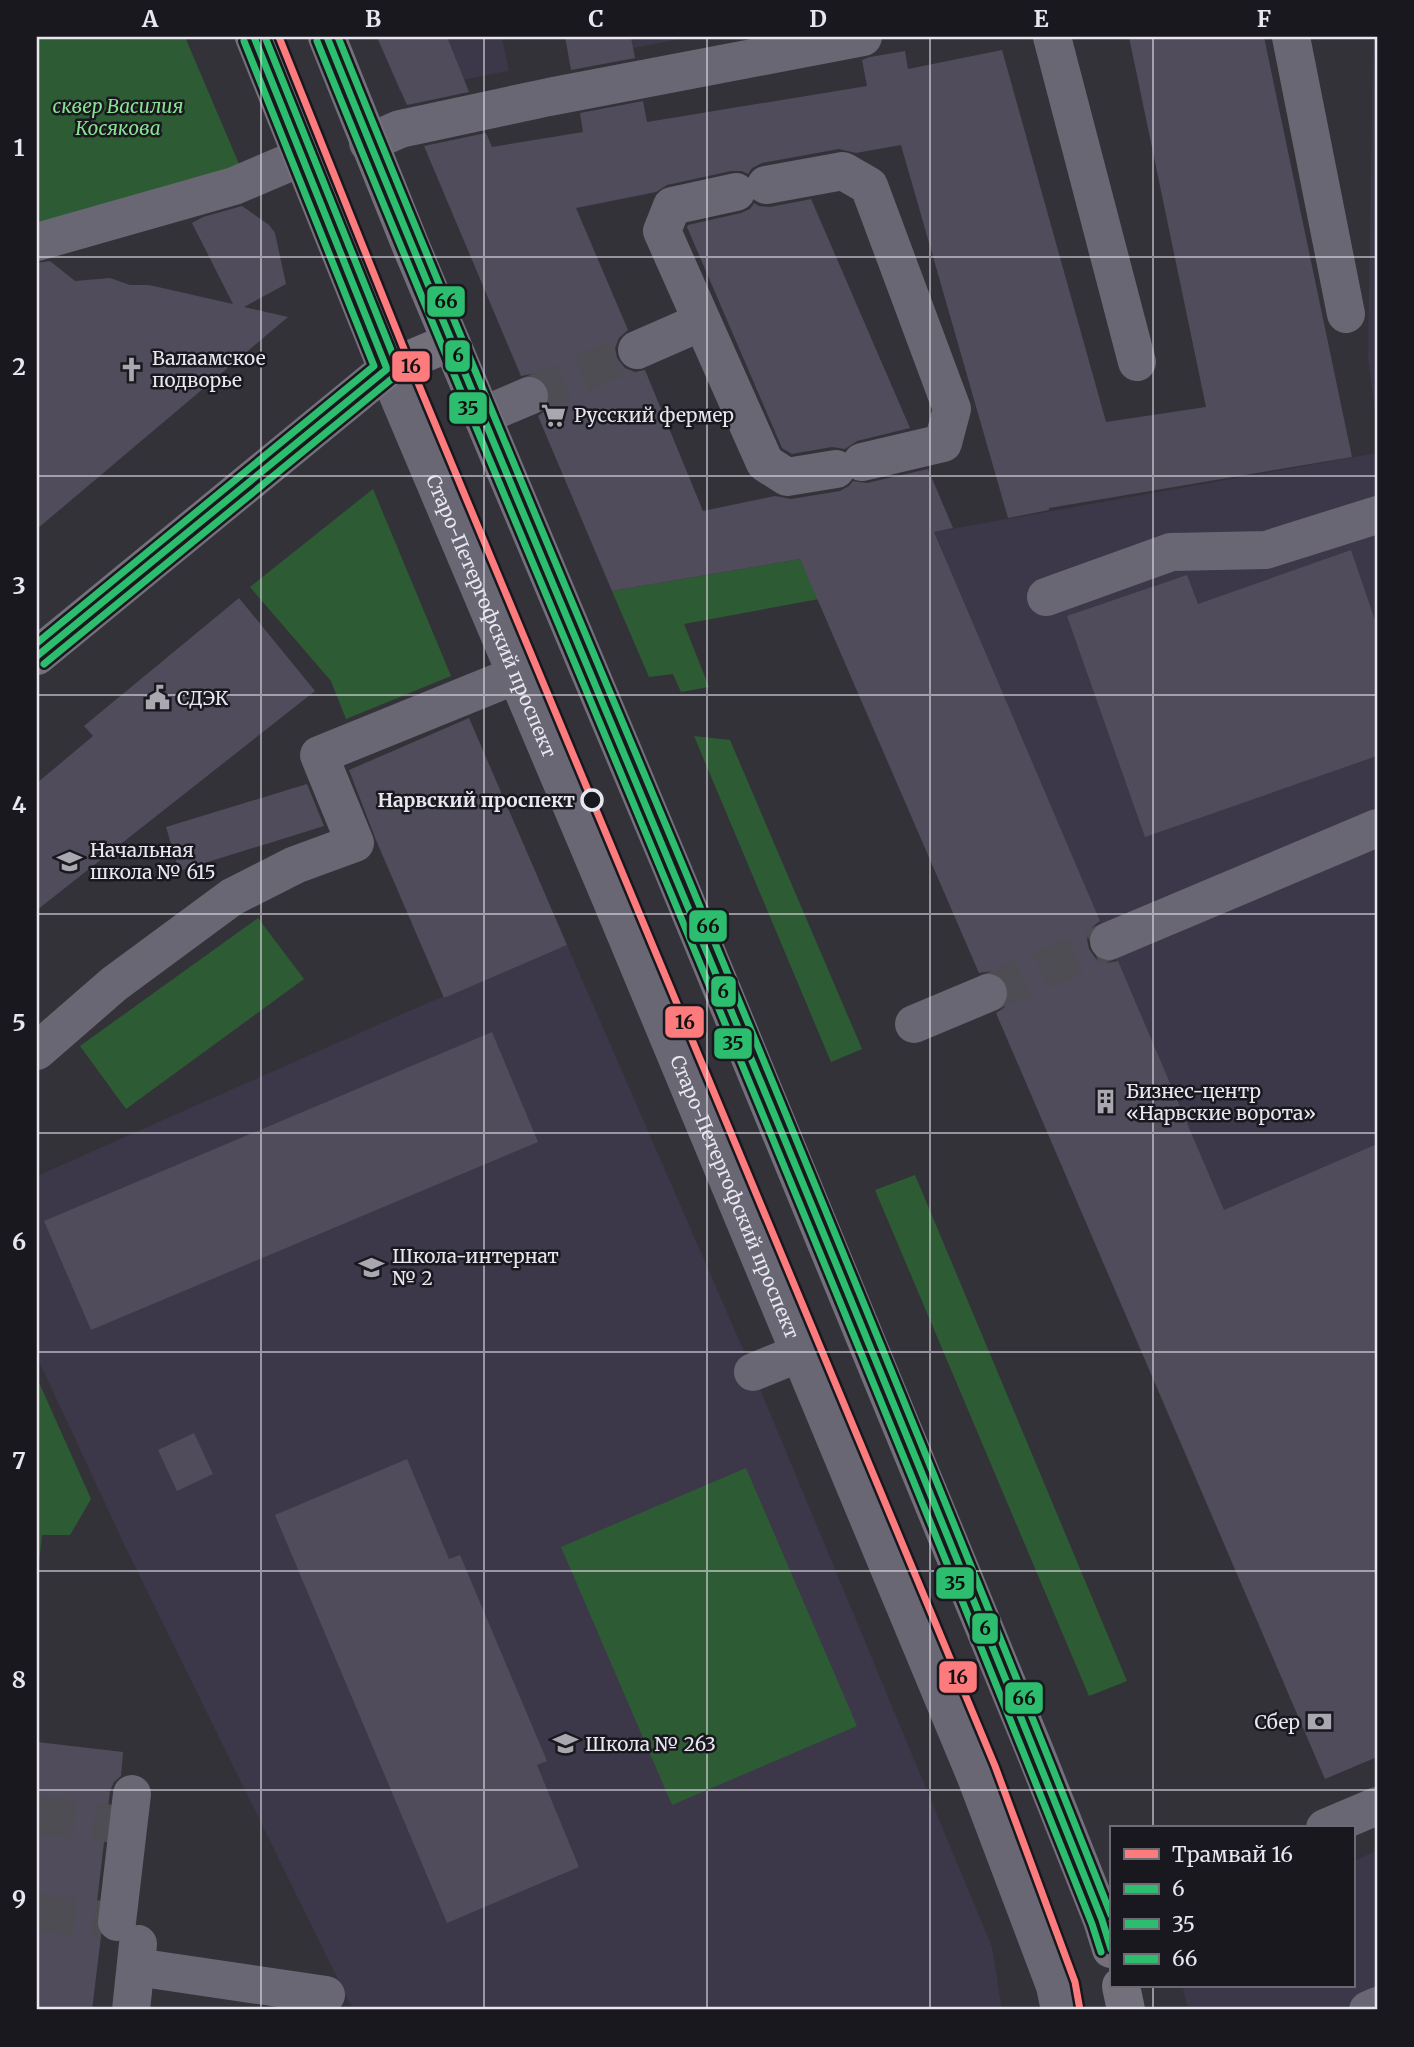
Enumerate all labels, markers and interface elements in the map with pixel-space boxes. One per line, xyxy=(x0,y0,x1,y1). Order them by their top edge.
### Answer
text: A xyxy=(141,4,159,33)
text: B xyxy=(365,4,381,33)
text: C xyxy=(588,4,604,33)
text: D xyxy=(809,4,827,33)
text: E xyxy=(1033,4,1049,33)
text: F xyxy=(1257,4,1271,33)
park label: сквер Василия Косякова xyxy=(53,94,183,140)
text: 1 xyxy=(14,133,25,162)
line badge: 66 xyxy=(426,285,466,318)
text: 66 xyxy=(434,289,458,313)
line badge: 6 xyxy=(444,339,471,373)
text: 6 xyxy=(452,343,464,367)
place label: Валаамское подворье xyxy=(152,346,266,392)
line badge: 16 xyxy=(391,350,431,383)
text: 2 xyxy=(12,352,26,381)
text: 16 xyxy=(401,354,421,378)
church icon: Валаамское подворье xyxy=(118,355,146,383)
line badge: 35 xyxy=(448,391,488,425)
text: 35 xyxy=(457,396,479,420)
supermarket icon: Русский фермер xyxy=(540,401,568,429)
place label: Русский фермер xyxy=(574,403,734,427)
street label: Старо-Петергофский проспект xyxy=(421,471,562,761)
text: 3 xyxy=(12,571,26,600)
public building icon: СДЭК xyxy=(143,684,171,712)
place label: СДЭК xyxy=(177,686,229,710)
place label: Нарвский проспект xyxy=(377,788,575,812)
marker: Нарвский проспект xyxy=(581,789,603,811)
text: 4 xyxy=(12,790,27,819)
place label: Начальная школа № 615 xyxy=(90,838,216,884)
school or university icon: Начальная школа № 615 xyxy=(56,847,84,875)
line badge: 66 xyxy=(688,909,728,943)
text: 66 xyxy=(696,914,720,938)
line badge: 6 xyxy=(710,975,737,1008)
text: 6 xyxy=(717,979,729,1003)
line badge: 16 xyxy=(664,1005,705,1039)
text: 5 xyxy=(12,1008,26,1037)
text: 16 xyxy=(675,1010,695,1034)
line badge: 35 xyxy=(713,1027,753,1060)
text: 35 xyxy=(722,1031,744,1055)
street label: Старо-Петергофский проспект xyxy=(665,1051,804,1342)
place label: Бизнес-центр «Нарвские ворота» xyxy=(1126,1079,1316,1125)
building icon: Бизнес-центр «Нарвские ворота» xyxy=(1092,1088,1120,1116)
text: 6 xyxy=(12,1227,26,1256)
place label: Школа-интернат № 2 xyxy=(392,1244,559,1290)
school or university icon: Школа-интернат № 2 xyxy=(358,1253,386,1281)
text: 7 xyxy=(12,1446,26,1475)
line badge: 35 xyxy=(935,1566,975,1600)
text: 35 xyxy=(944,1571,966,1595)
line badge: 6 xyxy=(971,1612,999,1645)
text: 6 xyxy=(979,1616,991,1640)
line badge: 16 xyxy=(938,1660,978,1694)
text: 8 xyxy=(12,1665,26,1694)
text: 16 xyxy=(948,1665,968,1689)
line badge: 66 xyxy=(1004,1681,1044,1715)
text: 66 xyxy=(1012,1686,1036,1710)
bank icon: Сбер xyxy=(1306,1708,1334,1736)
place label: Сбер xyxy=(1254,1710,1300,1734)
school or university icon: Школа № 263 xyxy=(551,1730,579,1758)
place label: Школа № 263 xyxy=(585,1732,716,1756)
legend xyxy=(1110,1826,1354,1988)
text: Трамвай 16 xyxy=(1172,1841,1293,1868)
text: 6 xyxy=(1172,1875,1185,1902)
text: 9 xyxy=(12,1884,26,1913)
text: 35 xyxy=(1172,1911,1195,1938)
text: 66 xyxy=(1172,1945,1197,1972)

